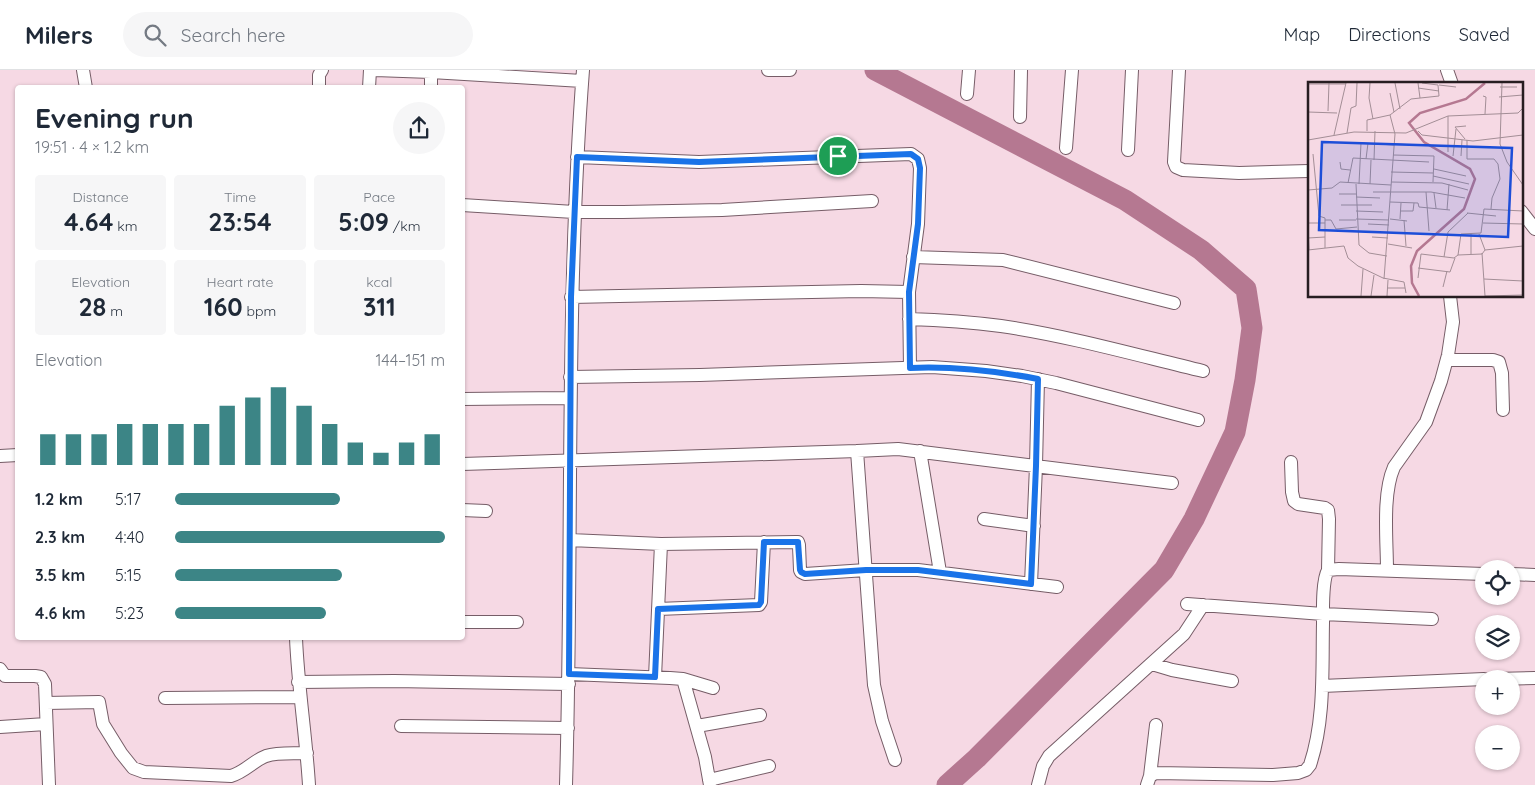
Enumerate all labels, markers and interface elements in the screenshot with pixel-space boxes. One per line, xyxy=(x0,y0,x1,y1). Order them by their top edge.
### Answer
search box xyxy=(123,12,473,57)
text: Milers xyxy=(25,20,93,50)
icon: search xyxy=(141,21,169,49)
text: Search here xyxy=(181,23,286,47)
text: Map xyxy=(1283,23,1320,46)
text: Directions xyxy=(1348,23,1431,46)
text: Saved xyxy=(1459,23,1510,46)
inset map xyxy=(1308,82,1522,298)
text: Evening run xyxy=(35,100,194,135)
button: share xyxy=(393,102,445,154)
pin xyxy=(817,135,859,177)
text: 19:51 · 4 × 1.2 km xyxy=(35,137,149,157)
icon: arrive xyxy=(824,142,852,170)
text: Distance xyxy=(73,188,129,206)
text: Time xyxy=(224,188,256,206)
text: Pace xyxy=(363,188,395,206)
text: 4.64 xyxy=(64,206,113,237)
text: 23:54 xyxy=(208,206,272,237)
text: 5:09 xyxy=(338,206,389,237)
text: km xyxy=(113,217,137,235)
text: /km xyxy=(389,217,420,235)
text: Elevation xyxy=(71,273,130,291)
text: Heart rate xyxy=(207,273,273,291)
text: kcal xyxy=(366,273,392,291)
text: 28 xyxy=(78,291,106,322)
text: 160 xyxy=(204,291,243,322)
text: 311 xyxy=(363,291,396,322)
text: m xyxy=(106,302,123,320)
text: bpm xyxy=(243,302,276,320)
text: Elevation xyxy=(35,350,102,370)
text: 144–151 m xyxy=(376,350,445,370)
text: 1.2 km xyxy=(35,489,83,509)
text: 5:17 xyxy=(115,489,141,509)
text: 2.3 km xyxy=(35,527,85,547)
text: 4:40 xyxy=(115,527,144,547)
map controls xyxy=(1475,560,1520,770)
button: locate xyxy=(1475,560,1520,605)
text: 3.5 km xyxy=(35,565,85,585)
text: 5:15 xyxy=(115,565,141,585)
text: 4.6 km xyxy=(35,603,86,623)
text: 5:23 xyxy=(115,603,144,623)
button: layers xyxy=(1475,615,1520,660)
button: + xyxy=(1475,670,1520,715)
button: − xyxy=(1475,725,1520,770)

